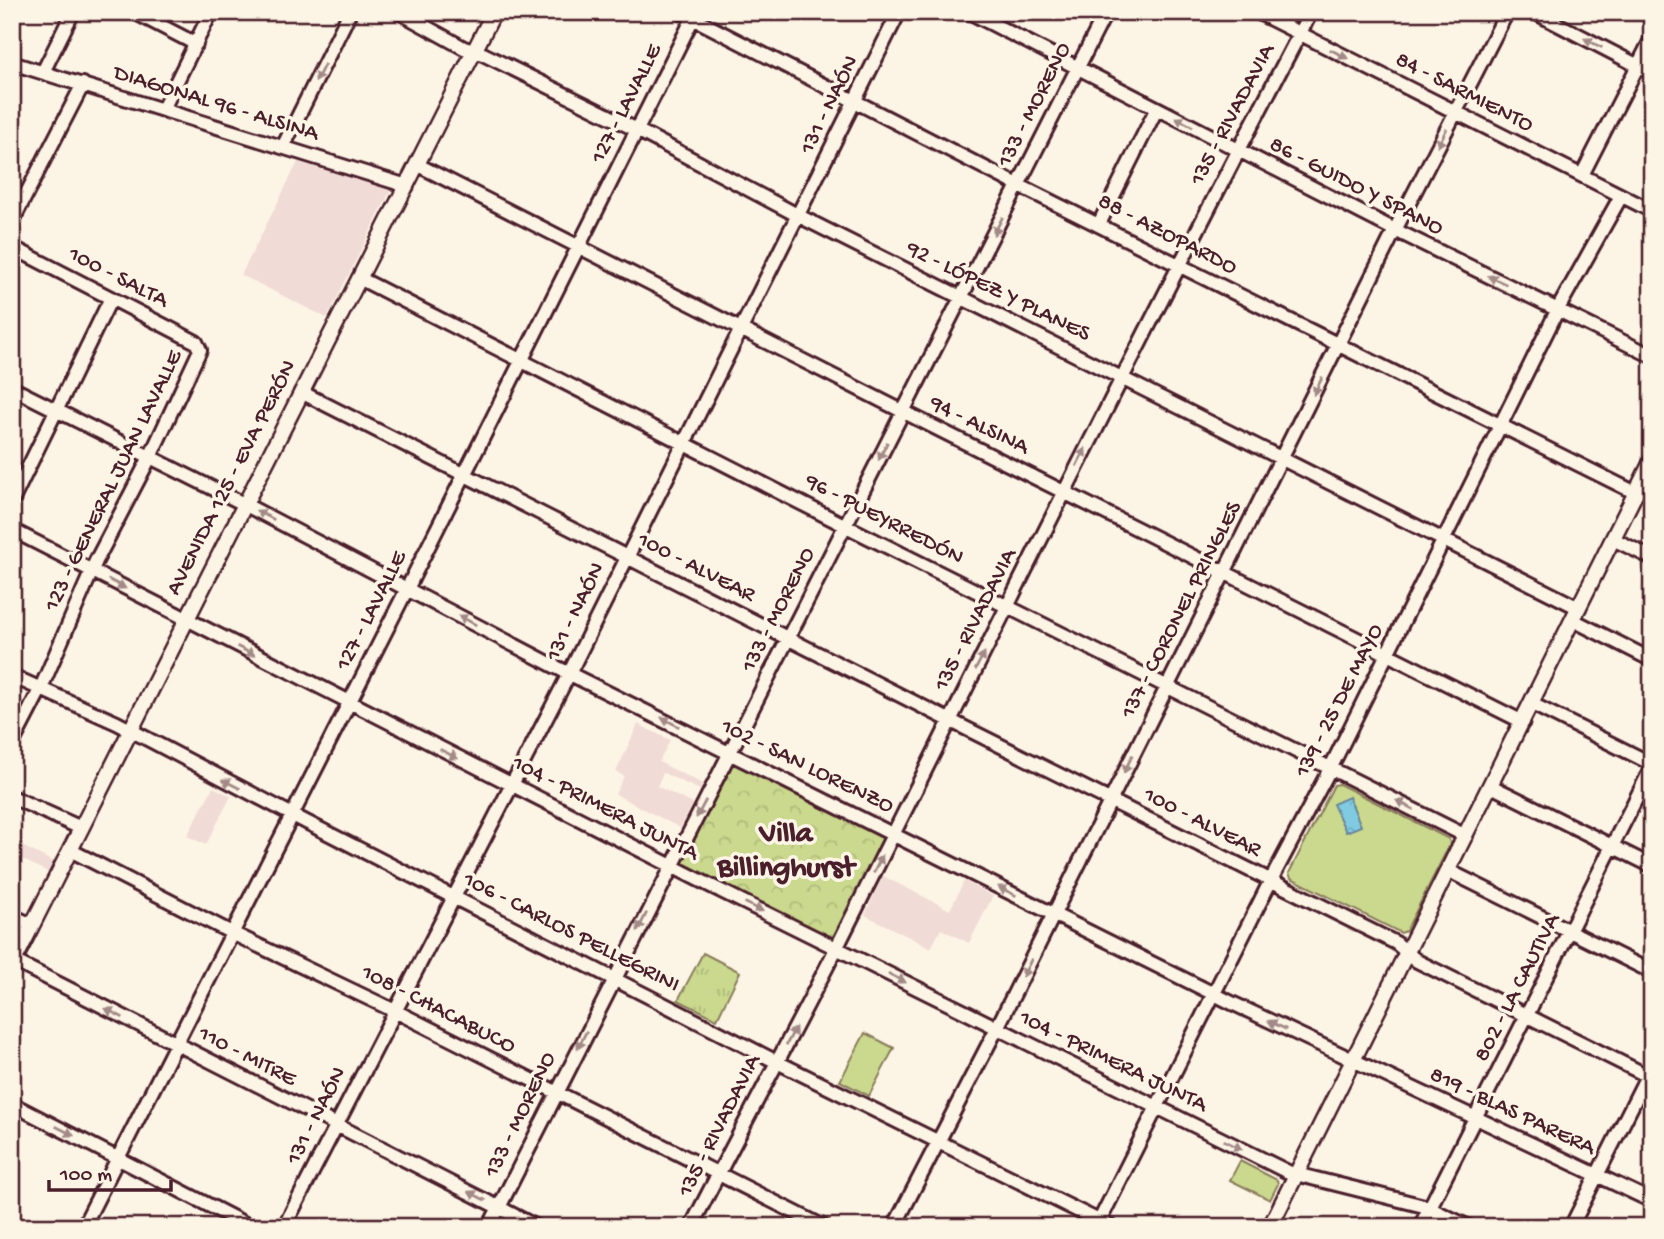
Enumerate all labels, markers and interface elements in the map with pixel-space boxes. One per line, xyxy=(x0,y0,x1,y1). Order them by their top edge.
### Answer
one-way arrow xyxy=(1583,37,1603,48)
street label: 127 - LAVALLE xyxy=(585,38,669,169)
street label: 133 - MORENO xyxy=(992,38,1078,173)
street label: 135 - RIVADAVIA xyxy=(1184,39,1282,191)
street label: 84 - SARMIENTO xyxy=(1390,47,1538,139)
one-way arrow xyxy=(1330,48,1350,60)
street label: 131 - NAÓN xyxy=(794,51,865,159)
street label: DIAGONAL 96 - ALSINA xyxy=(108,59,323,148)
one-way arrow xyxy=(314,63,325,83)
one-way arrow xyxy=(1175,116,1194,128)
one-way arrow xyxy=(1437,129,1449,149)
street label: 86 - GUIDO Y SPANO xyxy=(1264,131,1448,243)
street label: 88 - AZOPARDO xyxy=(1093,188,1241,282)
one-way arrow xyxy=(992,216,1003,236)
street label: 92 - LÓPEZ Y PLANES xyxy=(901,235,1095,348)
street label: 100 - SALTA xyxy=(63,241,174,315)
one-way arrow xyxy=(1487,274,1507,285)
street label: 123 - GENERAL JUAN LAVALLE xyxy=(38,344,190,617)
street label: AVENIDA 125 - EVA PERÓN xyxy=(161,356,303,600)
one-way arrow xyxy=(1313,376,1324,396)
street label: 94 - ALSINA xyxy=(924,390,1034,462)
one-way arrow xyxy=(877,441,888,461)
one-way arrow xyxy=(1076,447,1087,467)
street label: 96 - PUEYRREDÓN xyxy=(799,468,968,572)
street label: 137 - CORONEL PRINGLES xyxy=(1115,497,1249,724)
one-way arrow xyxy=(255,510,275,521)
street label: 100 - ALVEAR xyxy=(632,526,760,610)
street label: 133 - MORENO xyxy=(736,543,822,678)
street label: 135 - RIVADAVIA xyxy=(928,543,1024,696)
street label: 127 - LAVALLE xyxy=(330,545,414,676)
street label: 131 - NAÓN xyxy=(540,558,611,666)
one-way arrow xyxy=(107,578,126,590)
one-way arrow xyxy=(457,614,477,625)
street label: 139 - 25 DE MAYO xyxy=(1289,620,1390,783)
one-way arrow xyxy=(237,645,257,657)
one-way arrow xyxy=(974,651,985,671)
street label: 102 - SAN LORENZO xyxy=(715,713,898,821)
one-way arrow xyxy=(660,717,680,728)
one-way arrow xyxy=(439,749,459,760)
street label: 104 - PRIMERA JUNTA xyxy=(506,750,704,868)
one-way arrow xyxy=(1122,754,1134,774)
one-way arrow xyxy=(221,778,241,790)
street label: 100 - ALVEAR xyxy=(1138,781,1266,865)
one-way arrow xyxy=(696,799,707,819)
one-way arrow xyxy=(1395,799,1415,810)
district label: Villa Billinghurst xyxy=(717,818,857,887)
one-way arrow xyxy=(872,854,883,874)
street label: 106 - CARLOS PELLEGRINI xyxy=(457,866,684,999)
one-way arrow xyxy=(997,885,1017,896)
one-way arrow xyxy=(744,902,764,913)
street label: 802 - LA CAUTIVA xyxy=(1469,908,1568,1067)
one-way arrow xyxy=(637,912,648,932)
one-way arrow xyxy=(1021,958,1032,978)
street label: 108 - CHACABUCO xyxy=(355,959,520,1061)
one-way arrow xyxy=(887,972,907,983)
street label: 104 - PRIMERA JUNTA xyxy=(1014,1004,1213,1120)
one-way arrow xyxy=(104,1008,124,1019)
street label: 110 - MITRE xyxy=(193,1020,302,1094)
one-way arrow xyxy=(1267,1020,1287,1031)
one-way arrow xyxy=(785,1026,796,1046)
one-way arrow xyxy=(576,1030,588,1050)
street label: 133 - MORENO xyxy=(479,1048,563,1183)
street label: 135 - RIVADAVIA xyxy=(672,1049,768,1202)
street label: 819 - BLAS PARERA xyxy=(1425,1062,1600,1163)
street label: 131 - NAÓN xyxy=(280,1063,353,1170)
one-way arrow xyxy=(55,1125,75,1136)
one-way arrow xyxy=(1223,1139,1243,1150)
scale bar xyxy=(49,1148,172,1192)
text: 100 m xyxy=(59,1164,112,1189)
one-way arrow xyxy=(467,1190,487,1201)

